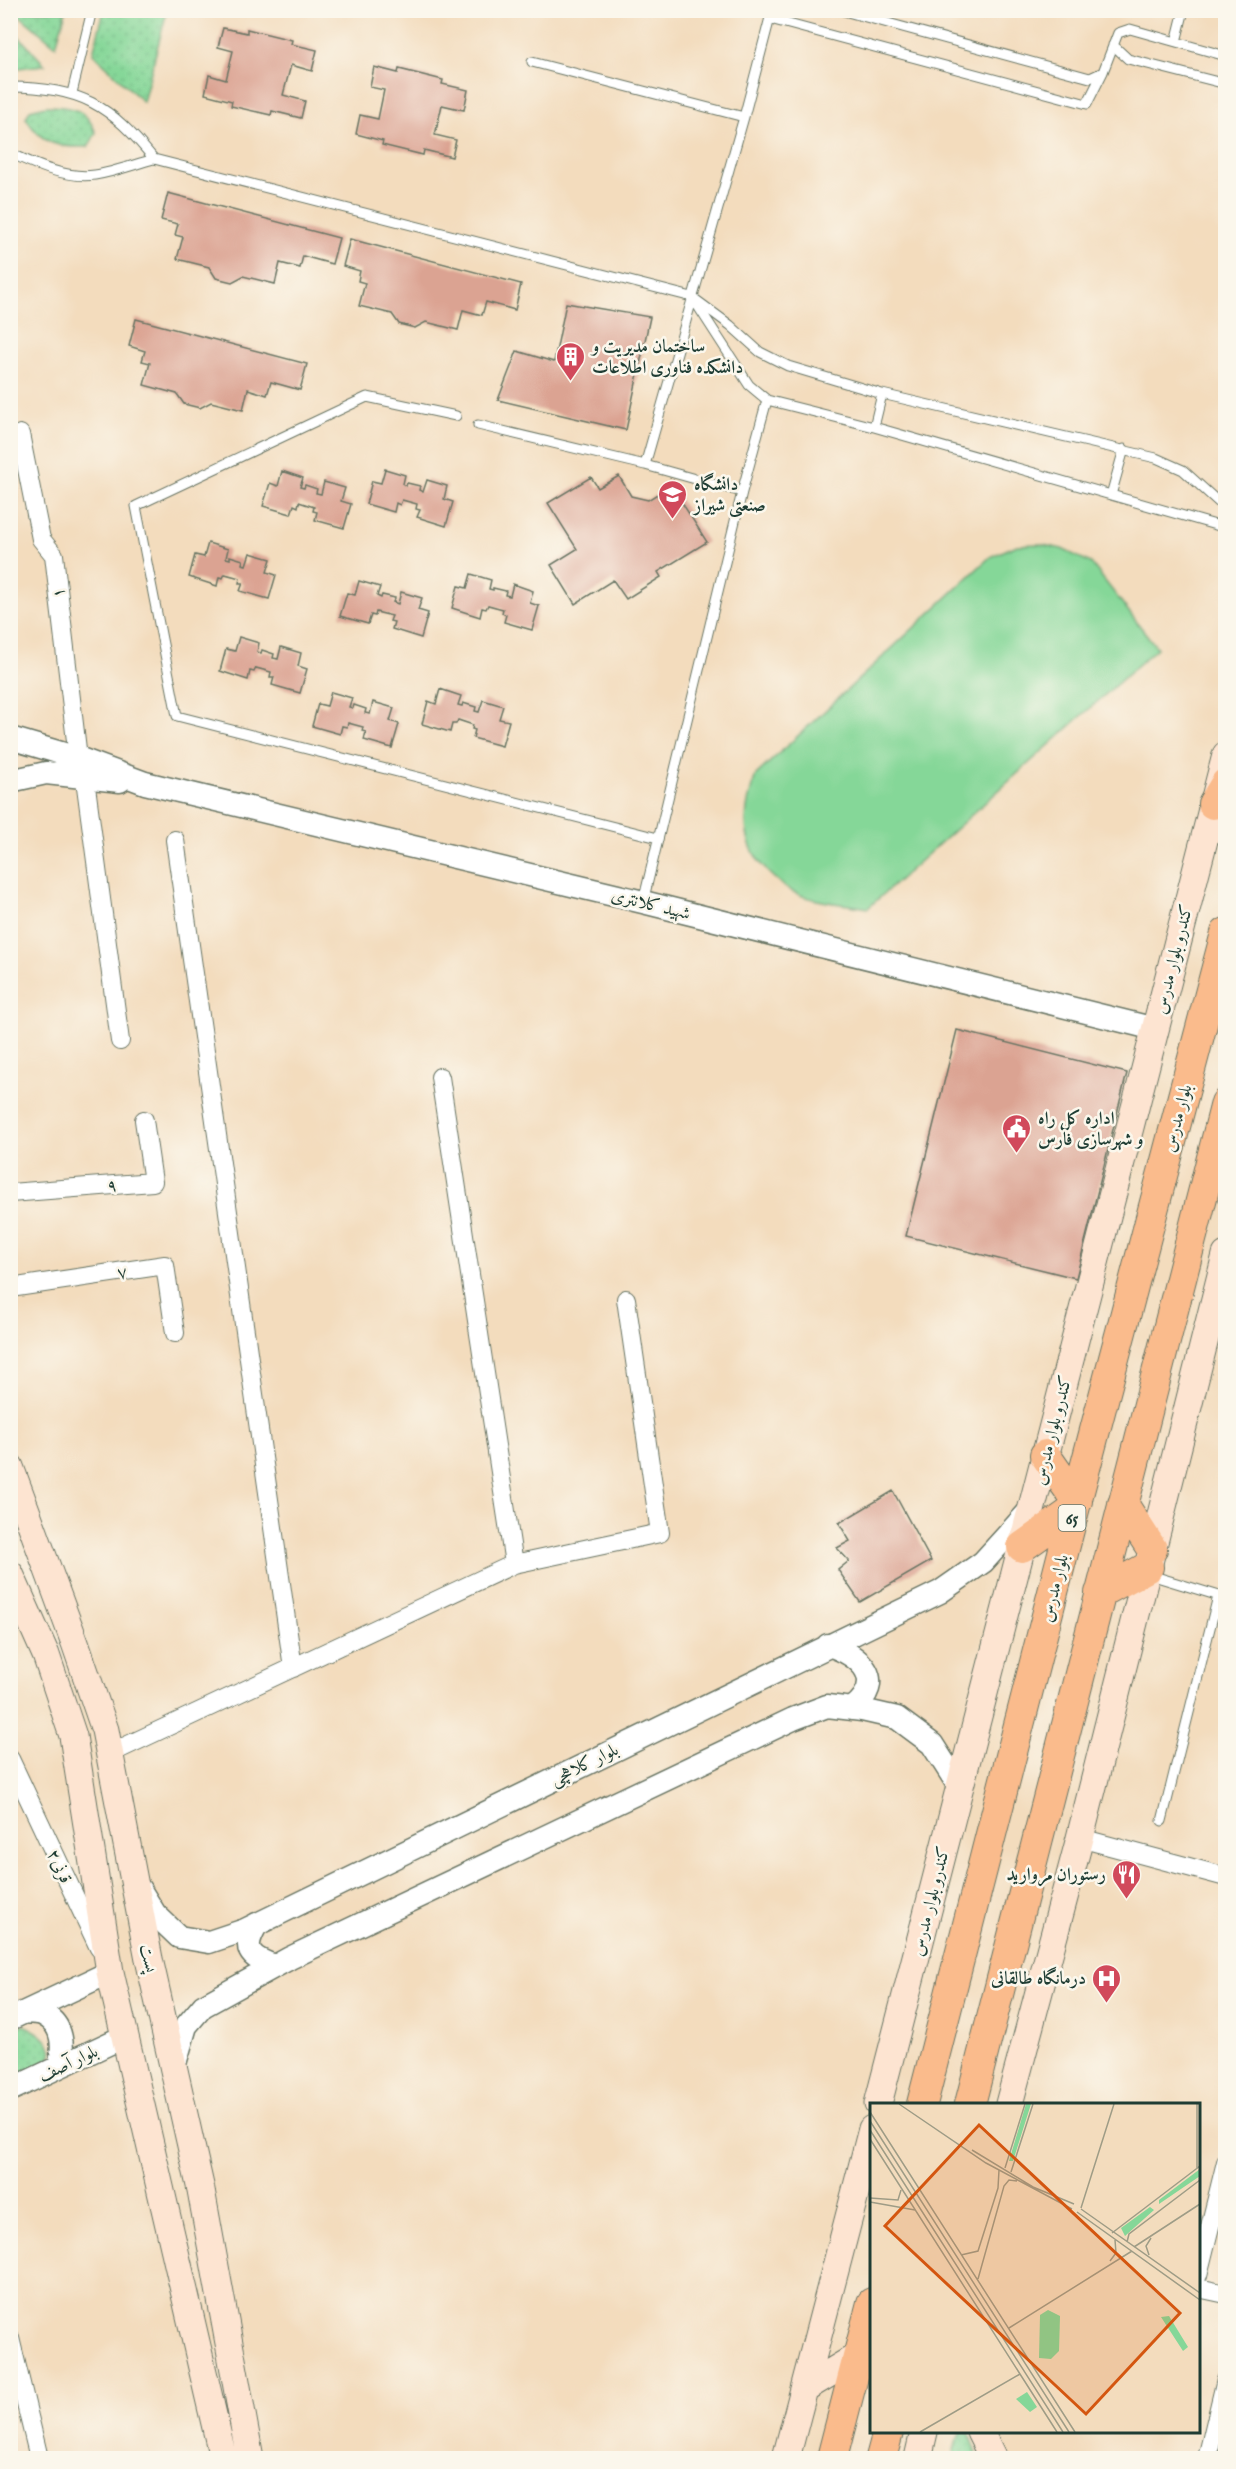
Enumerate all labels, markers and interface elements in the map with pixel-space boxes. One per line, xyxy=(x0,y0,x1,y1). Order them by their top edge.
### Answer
place label: ساختمان مدیریت و دانشکده فناوری اطلاعات xyxy=(590,336,743,380)
building icon: ساختمان مدیریت و دانشکده فناوری اطلاعات xyxy=(555,340,587,382)
place label: دانشگاه صنعتی شیراز xyxy=(692,472,766,518)
school or university icon: دانشگاه صنعتی شیراز xyxy=(657,478,689,520)
street label: ۱ xyxy=(47,586,72,599)
street label: شهید کلانتری xyxy=(609,885,693,926)
street label: کندرو بلوار مدرس xyxy=(1150,902,1199,1017)
street label: بلوار مدرس xyxy=(1158,1082,1199,1155)
place label: اداره کل راه و شهرسازی فارس xyxy=(1038,1108,1143,1152)
public building icon: اداره کل راه و شهرسازی فارس xyxy=(1001,1112,1033,1154)
street label: ۹ xyxy=(106,1175,118,1198)
street label: ۷ xyxy=(115,1261,129,1286)
street label: کندرو بلوار مدرس xyxy=(1029,1373,1078,1488)
road number: 65 xyxy=(1058,1505,1086,1531)
street label: بلوار مدرس xyxy=(1036,1552,1075,1625)
street label: بلوار کلاهچی xyxy=(547,1739,623,1792)
street label: کندرو بلوار مدرس xyxy=(907,1844,956,1959)
street label: قرنی۲ xyxy=(41,1846,77,1887)
restaurant icon: رستوران مروارید xyxy=(1111,1858,1143,1900)
place label: رستوران مروارید xyxy=(1006,1864,1106,1887)
street label: پست xyxy=(133,1942,162,1976)
hospital icon: درمانگاه طالقانی xyxy=(1091,1962,1123,2004)
place label: درمانگاه طالقانی xyxy=(990,1966,1086,1991)
street label: بلوار آصف xyxy=(35,2041,102,2088)
inset map xyxy=(870,2103,1200,2433)

